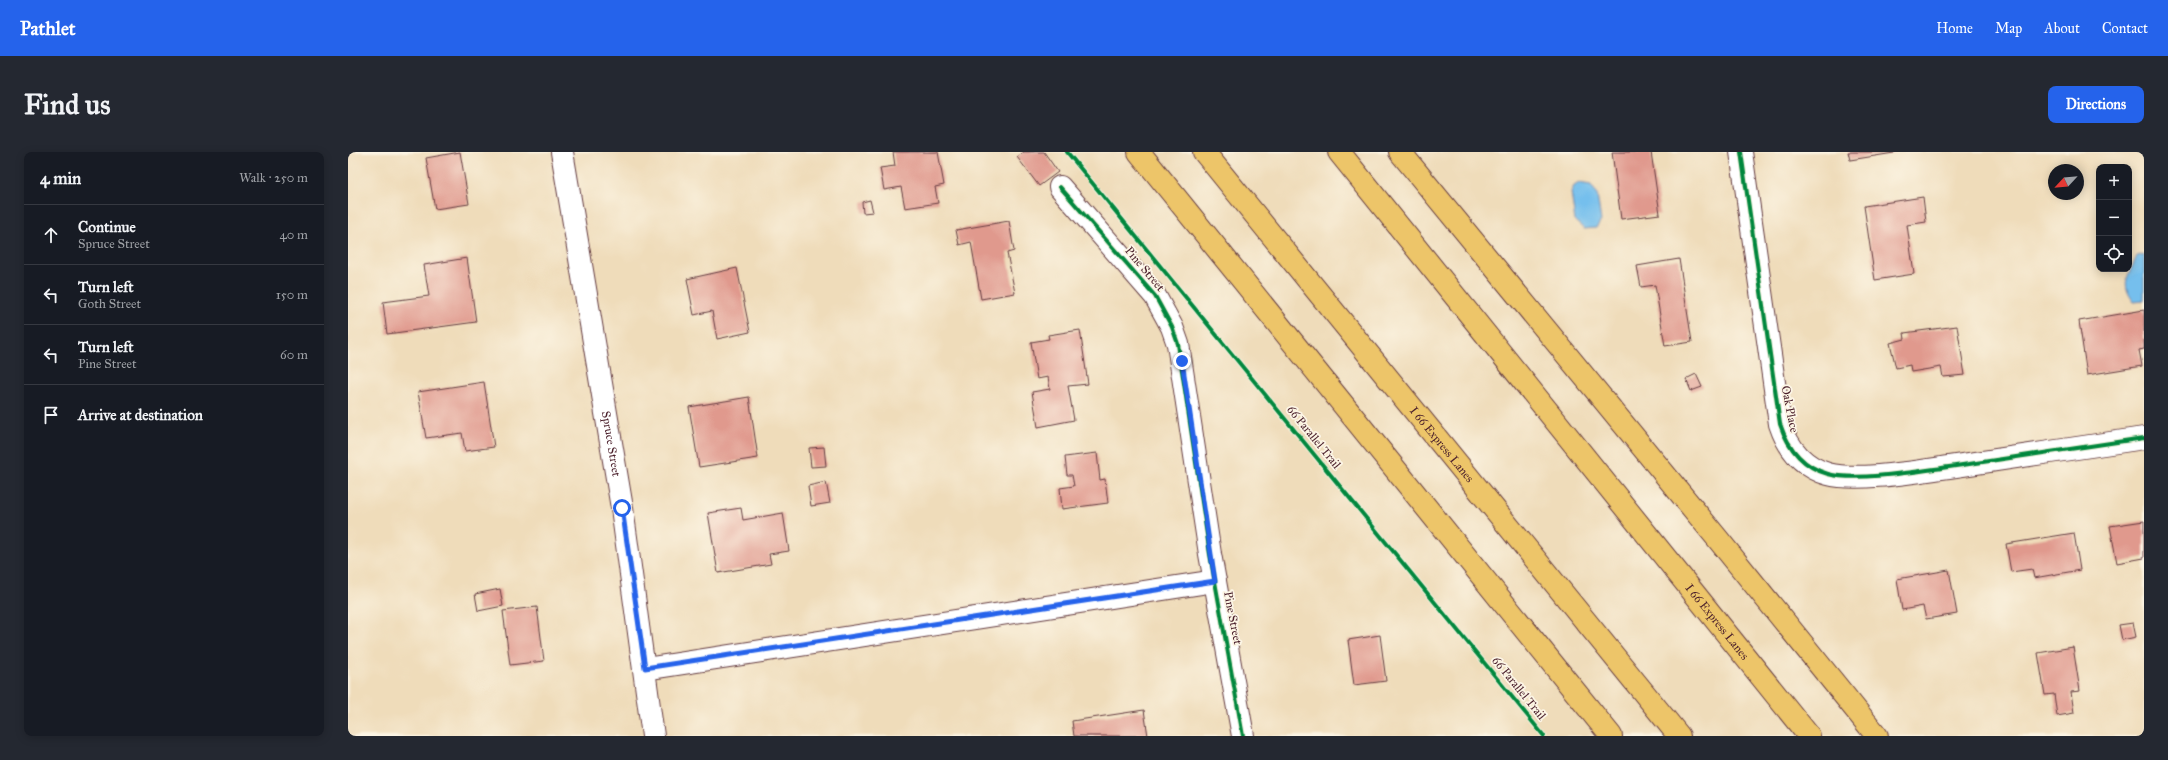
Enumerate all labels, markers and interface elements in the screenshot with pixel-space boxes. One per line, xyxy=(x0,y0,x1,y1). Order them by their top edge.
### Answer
text: Pathlet xyxy=(20,17,76,40)
text: Home xyxy=(1936,20,1973,37)
text: Map xyxy=(1995,20,2022,37)
text: About xyxy=(2044,20,2080,37)
text: Contact xyxy=(2102,20,2148,37)
button: Directions xyxy=(2048,86,2144,123)
text: Find us xyxy=(24,87,110,122)
north arrow xyxy=(2048,164,2084,200)
map controls xyxy=(2096,164,2132,272)
button: + xyxy=(2096,164,2132,200)
text: 4 min xyxy=(40,168,81,189)
text: Walk · 250 m xyxy=(239,170,308,186)
button: − xyxy=(2096,200,2132,236)
text: Continue xyxy=(78,218,136,236)
icon: ahead xyxy=(40,224,62,246)
text: 40 m xyxy=(279,227,308,243)
text: Spruce Street xyxy=(78,236,150,252)
button: locate xyxy=(2096,236,2132,272)
street label: Pine Street xyxy=(1122,244,1168,295)
text: Turn left xyxy=(78,278,134,296)
icon: left xyxy=(40,284,62,306)
text: 150 m xyxy=(276,287,308,303)
text: Goth Street xyxy=(78,296,141,312)
text: Turn left xyxy=(78,338,134,356)
icon: left xyxy=(40,344,62,366)
text: 60 m xyxy=(280,347,308,363)
route end xyxy=(1173,352,1191,370)
text: Pine Street xyxy=(78,356,137,372)
street label: Oak Place xyxy=(1779,384,1801,434)
street label: 66 Parallel Trail xyxy=(1284,402,1344,472)
icon: arrive xyxy=(40,404,62,426)
street label: I 66 Express Lanes xyxy=(1407,404,1477,485)
text: Arrive at destination xyxy=(78,406,203,424)
street label: Spruce Street xyxy=(599,410,624,478)
route start xyxy=(613,499,631,517)
street label: I 66 Express Lanes xyxy=(1682,581,1752,662)
street label: Pine Street xyxy=(1221,590,1245,647)
street label: 66 Parallel Trail xyxy=(1489,653,1549,723)

